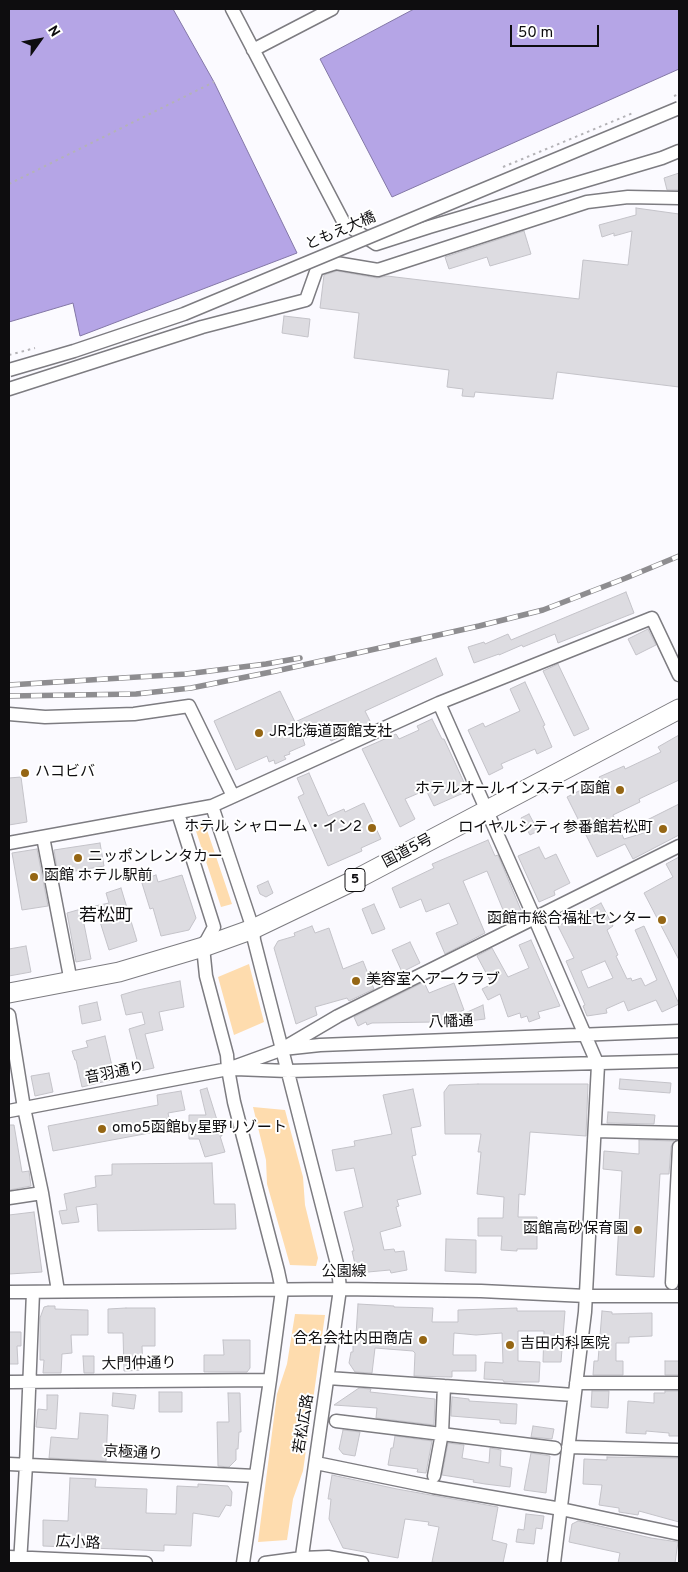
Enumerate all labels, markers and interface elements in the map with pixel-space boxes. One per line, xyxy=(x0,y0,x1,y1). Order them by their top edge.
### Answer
north arrow xyxy=(15,15,65,65)
scale bar xyxy=(513,15,602,47)
text: N xyxy=(43,23,63,41)
text: 50 m xyxy=(518,24,553,43)
street label: ともえ大橋 xyxy=(303,209,379,255)
place label: JR北海道函館支社 xyxy=(269,724,392,742)
marker: JR北海道函館支社 xyxy=(253,727,265,739)
place label: ハコビバ xyxy=(35,764,95,782)
marker: ハコビバ xyxy=(19,767,31,779)
place label: ホテルオールインステイ函館 xyxy=(415,781,610,799)
marker: ホテルオールインステイ函館 xyxy=(614,784,626,796)
place label: ホテル シャローム・イン2 xyxy=(184,819,362,837)
place label: ロイヤルシティ参番館若松町 xyxy=(458,820,653,838)
marker: ホテル シャローム・イン2 xyxy=(366,822,378,834)
marker: ロイヤルシティ参番館若松町 xyxy=(657,823,669,835)
street label: 国道5号 xyxy=(380,831,436,873)
place label: ニッポンレンタカー xyxy=(88,849,223,867)
marker: ニッポンレンタカー xyxy=(72,852,84,864)
place label: 函館 ホテル駅前 xyxy=(44,868,153,886)
road number: 5 xyxy=(345,868,365,892)
marker: 函館 ホテル駅前 xyxy=(28,871,40,883)
district label: 若松町 xyxy=(79,906,133,928)
place label: 函館市総合福祉センター xyxy=(487,911,652,929)
marker: 函館市総合福祉センター xyxy=(656,914,668,926)
place label: 美容室ヘアークラブ xyxy=(366,972,500,990)
marker: 美容室ヘアークラブ xyxy=(350,975,362,987)
street label: 八幡通 xyxy=(428,1013,474,1033)
street label: 音羽通り xyxy=(84,1059,146,1089)
place label: omo5函館by星野リゾート xyxy=(112,1120,287,1138)
marker: omo5函館by星野リゾート xyxy=(96,1123,108,1135)
place label: 函館高砂保育園 xyxy=(523,1221,628,1239)
marker: 函館高砂保育園 xyxy=(632,1224,644,1236)
street label: 公園線 xyxy=(322,1264,366,1282)
place label: 合名会社内田商店 xyxy=(293,1331,413,1349)
marker: 合名会社内田商店 xyxy=(417,1334,429,1346)
place label: 吉田内科医院 xyxy=(520,1336,610,1354)
marker: 吉田内科医院 xyxy=(504,1339,516,1351)
street label: 大門仲通り xyxy=(101,1355,177,1375)
street label: 若松広路 xyxy=(291,1393,319,1455)
street label: 京極通り xyxy=(103,1443,163,1465)
street label: 広小路 xyxy=(55,1534,101,1554)

